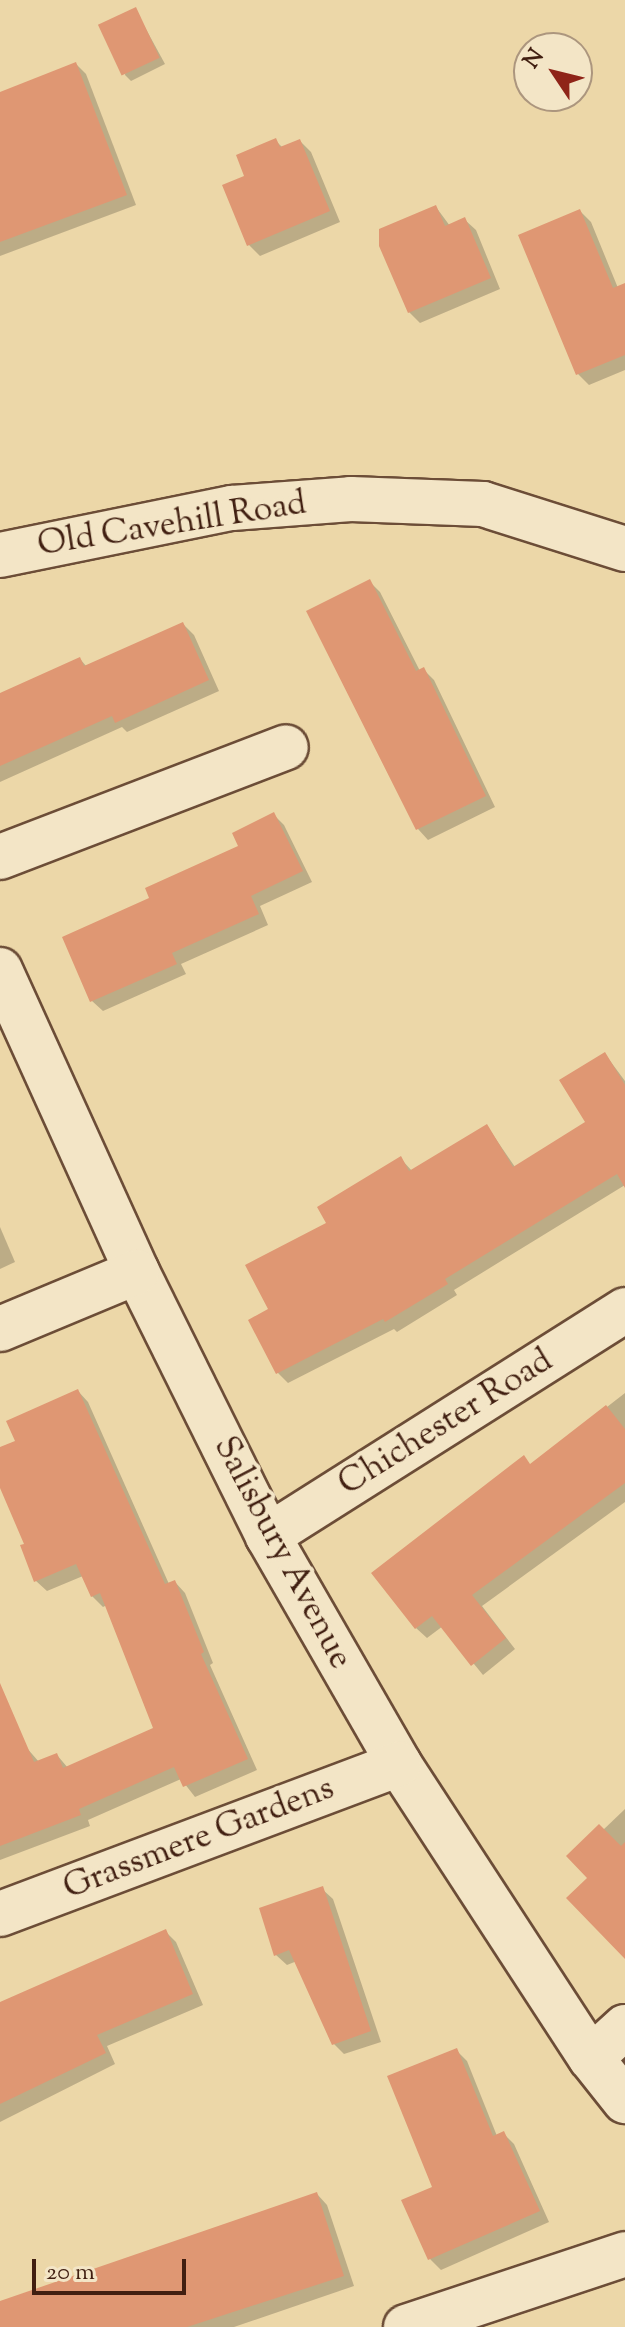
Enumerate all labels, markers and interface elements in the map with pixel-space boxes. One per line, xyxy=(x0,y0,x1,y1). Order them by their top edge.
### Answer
north arrow xyxy=(513,32,593,112)
text: N xyxy=(517,43,553,76)
street label: Old Cavehill Road xyxy=(35,484,309,566)
street label: Chichester Road xyxy=(331,1341,561,1505)
street label: Salisbury Avenue xyxy=(204,1430,360,1676)
street label: Grassmere Gardens xyxy=(58,1769,340,1909)
scale bar xyxy=(36,2243,190,2293)
text: 20 m xyxy=(46,2256,95,2290)

